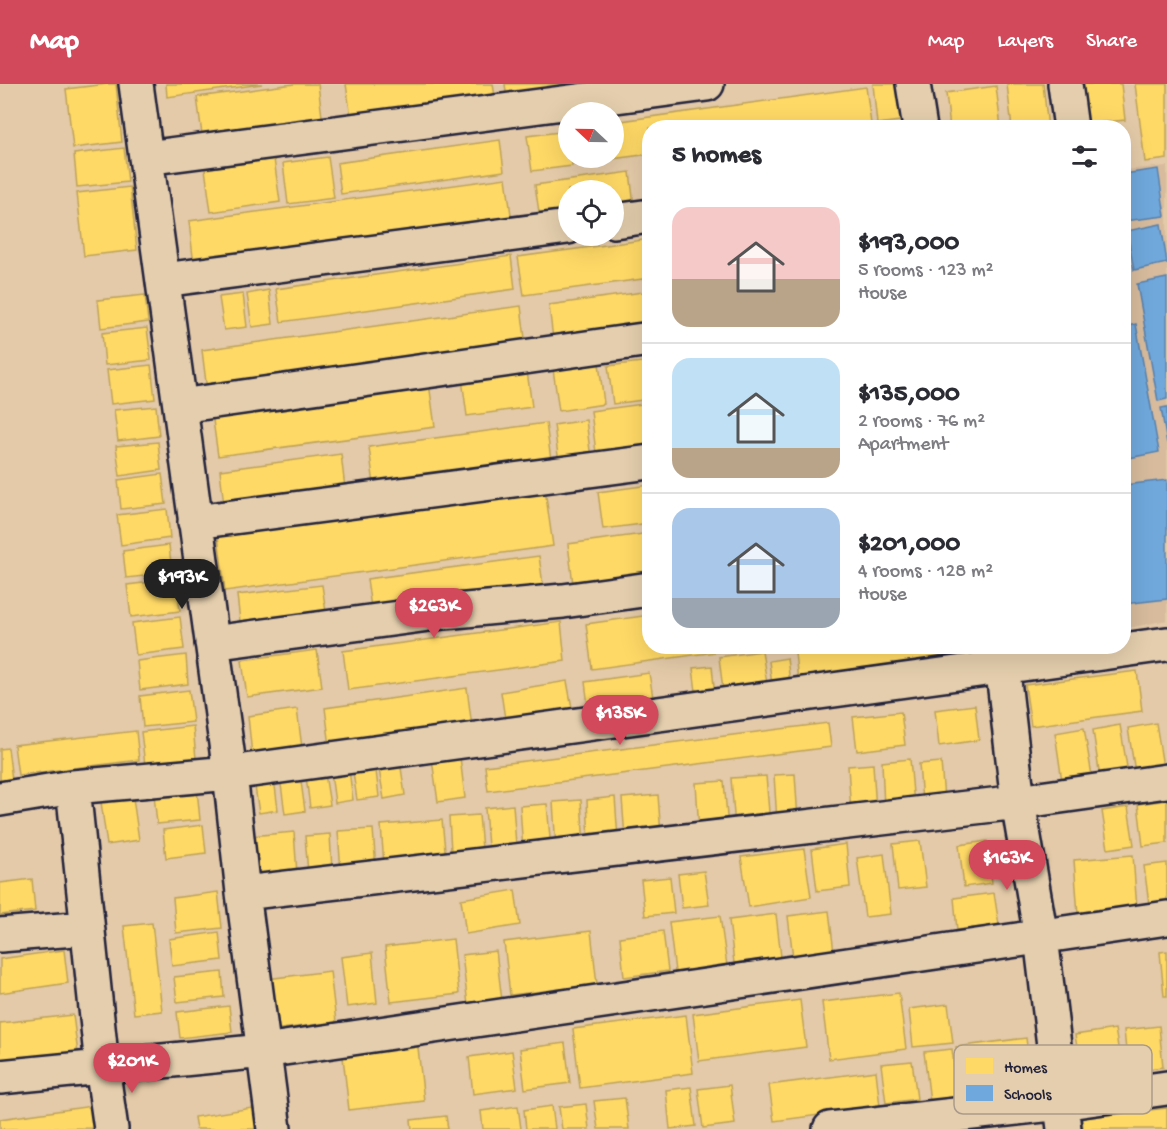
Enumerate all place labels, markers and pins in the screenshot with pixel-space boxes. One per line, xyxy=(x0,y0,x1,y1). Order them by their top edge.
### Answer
pin: $193K xyxy=(140,559,224,610)
pin: $263K xyxy=(392,588,476,639)
pin: $135K xyxy=(578,695,662,746)
pin: $163K xyxy=(965,840,1049,891)
pin: $201K xyxy=(90,1043,174,1094)

